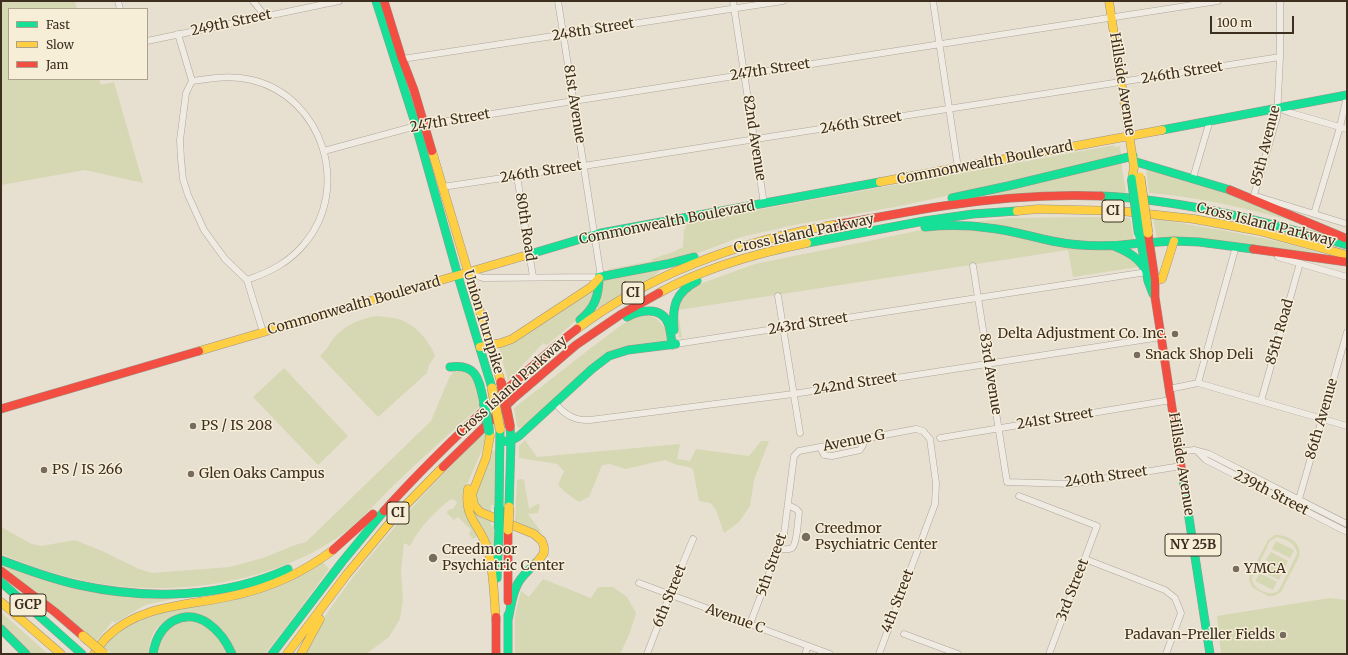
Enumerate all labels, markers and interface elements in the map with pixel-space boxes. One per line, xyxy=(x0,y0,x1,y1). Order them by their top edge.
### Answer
street label: 249th Street xyxy=(189,6,273,40)
legend xyxy=(8,8,148,80)
scale bar xyxy=(1212,8,1296,34)
street label: 248th Street xyxy=(551,15,635,45)
text: 100 m xyxy=(1217,15,1252,30)
text: Fast xyxy=(46,17,70,32)
street label: Hillside Avenue xyxy=(1106,31,1138,137)
text: Slow xyxy=(46,37,74,52)
street label: 247th Street xyxy=(729,55,811,85)
text: Jam xyxy=(46,57,68,72)
street label: 246th Street xyxy=(1140,58,1224,88)
street label: 81st Avenue xyxy=(560,64,588,144)
street label: 82nd Avenue xyxy=(739,94,769,182)
street label: 85th Avenue xyxy=(1248,104,1284,188)
street label: 247th Street xyxy=(409,106,491,136)
street label: 246th Street xyxy=(819,108,903,138)
street label: Commonwealth Boulevard xyxy=(896,138,1074,188)
street label: 246th Street xyxy=(499,157,583,187)
street label: 80th Road xyxy=(511,191,539,263)
street label: Commonwealth Boulevard xyxy=(578,198,756,248)
road number: CI xyxy=(1102,200,1124,222)
street label: Cross Island Parkway xyxy=(1195,200,1337,250)
street label: Cross Island Parkway xyxy=(732,211,876,257)
street label: Union Turnpike xyxy=(459,268,507,376)
street label: Commonwealth Boulevard xyxy=(266,273,442,339)
road number: CI xyxy=(622,282,644,304)
street label: 85th Road xyxy=(1263,297,1297,367)
street label: 243rd Street xyxy=(767,309,849,339)
place label: Delta Adjustment Co. Inc. xyxy=(998,326,1167,342)
marker: Delta Adjustment Co. Inc. xyxy=(1170,329,1180,339)
street label: 83rd Avenue xyxy=(975,332,1005,416)
street label: Cross Island Parkway xyxy=(453,333,571,441)
place label: Snack Shop Deli xyxy=(1145,347,1254,363)
marker: Snack Shop Deli xyxy=(1132,350,1142,360)
street label: 242nd Street xyxy=(812,369,898,399)
street label: 86th Avenue xyxy=(1302,376,1342,462)
street label: 241st Street xyxy=(1015,405,1095,433)
street label: Hillside Avenue xyxy=(1165,411,1197,517)
place label: PS / IS 208 xyxy=(201,418,272,434)
marker: PS / IS 208 xyxy=(188,421,198,431)
street label: Avenue G xyxy=(822,427,886,455)
place label: PS / IS 266 xyxy=(52,462,123,478)
street label: 240th Street xyxy=(1064,463,1148,491)
marker: PS / IS 266 xyxy=(39,465,49,475)
place label: Glen Oaks Campus xyxy=(199,466,325,482)
street label: 239th Street xyxy=(1231,467,1311,519)
marker: Glen Oaks Campus xyxy=(186,469,196,479)
road number: CI xyxy=(387,502,409,524)
place label: Creedmor Psychiatric Center xyxy=(815,521,938,554)
street label: 5th Street xyxy=(753,531,791,599)
marker: Creedmor Psychiatric Center xyxy=(800,531,812,543)
road number: NY 25B xyxy=(1165,534,1221,556)
place label: Creedmoor Psychiatric Center xyxy=(442,542,565,574)
marker: Creedmoor Psychiatric Center xyxy=(427,552,439,564)
street label: 3rd Street xyxy=(1053,556,1093,624)
place label: YMCA xyxy=(1244,561,1286,577)
street label: 6th Street xyxy=(650,562,690,630)
marker: YMCA xyxy=(1231,564,1241,574)
street label: 4th Street xyxy=(878,567,918,635)
road number: GCP xyxy=(10,594,46,616)
street label: Avenue C xyxy=(703,601,767,637)
place label: Padavan-Preller Fields xyxy=(1124,627,1275,643)
marker: Padavan-Preller Fields xyxy=(1278,630,1288,640)

